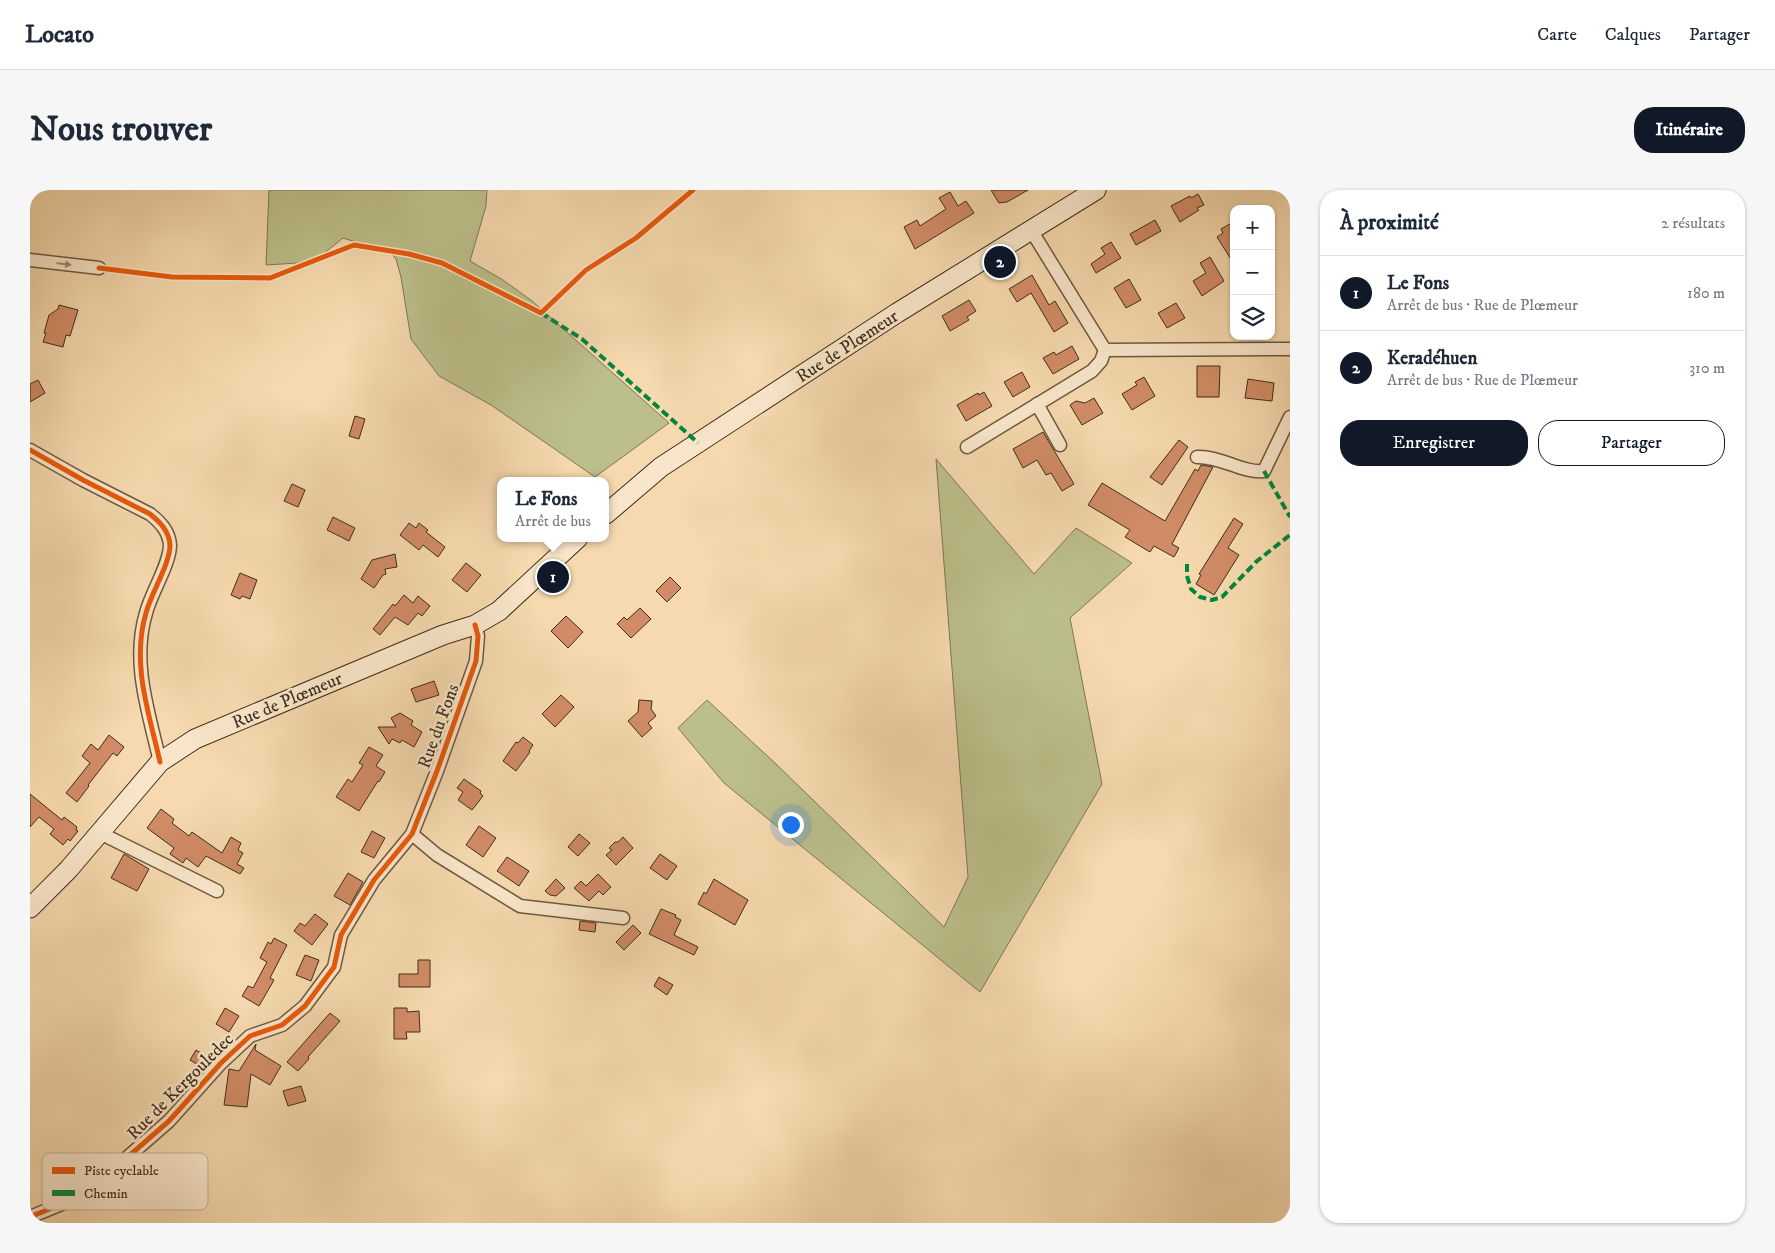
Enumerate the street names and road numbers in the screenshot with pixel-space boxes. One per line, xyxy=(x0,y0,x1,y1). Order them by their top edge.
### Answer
street label: Rue de Plœmeur xyxy=(792,306,903,388)
street label: Rue de Plœmeur xyxy=(229,668,346,734)
street label: Rue du Fons xyxy=(414,681,464,772)
street label: Rue de Kergouledec xyxy=(123,1029,239,1145)

